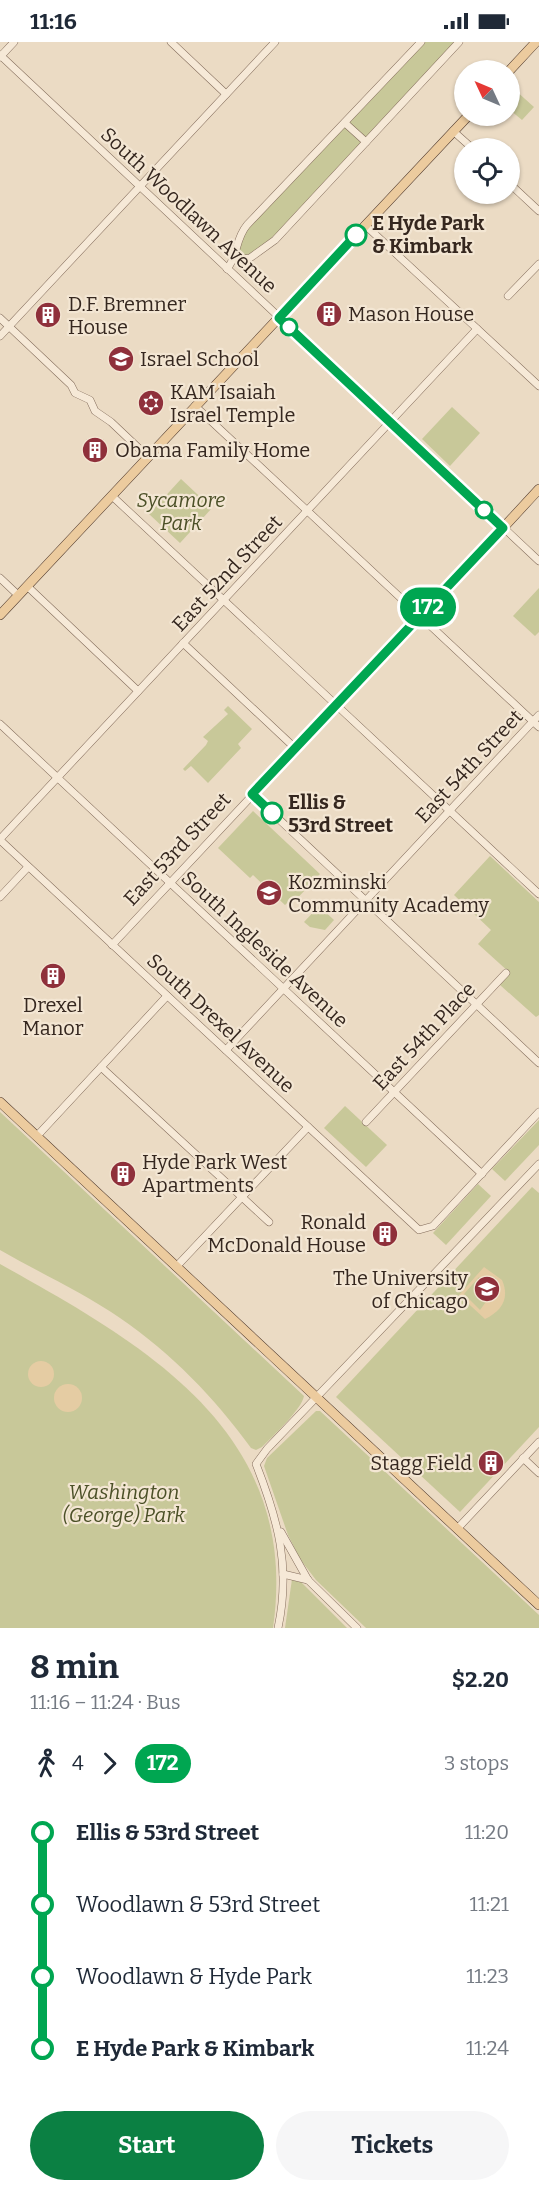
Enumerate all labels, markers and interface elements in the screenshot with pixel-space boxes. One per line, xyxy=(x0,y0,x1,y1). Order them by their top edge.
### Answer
text: 11:16 xyxy=(30,8,77,35)
north arrow xyxy=(454,60,520,126)
map controls xyxy=(454,60,520,204)
street label: South Woodlawn Avenue xyxy=(96,122,282,298)
button: locate xyxy=(454,138,520,204)
place label: E Hyde Park & Kimbark xyxy=(372,211,485,258)
marker: E Hyde Park & Kimbark xyxy=(345,224,367,246)
place label: D.F. Bremner House xyxy=(68,292,187,339)
building icon: Mason House xyxy=(314,299,344,329)
building icon: D.F. Bremner House xyxy=(33,300,63,330)
place label: Mason House xyxy=(348,302,474,326)
unlabelled marker xyxy=(280,318,298,336)
school or university icon: Israel School xyxy=(106,344,136,374)
place label: Israel School xyxy=(140,347,259,371)
place label: KAM Isaiah Israel Temple xyxy=(170,380,295,427)
synagogue icon: KAM Isaiah Israel Temple xyxy=(136,388,166,418)
building icon: Obama Family Home xyxy=(80,435,110,465)
place label: Obama Family Home xyxy=(115,438,310,462)
park label: Sycamore Park xyxy=(137,488,225,535)
unlabelled marker xyxy=(475,501,493,519)
street label: East 52nd Street xyxy=(167,510,287,636)
line badge: 172 xyxy=(394,588,462,626)
text: 172 xyxy=(412,594,444,620)
street label: East 54th Street xyxy=(410,704,528,828)
street label: East 53rd Street xyxy=(119,788,235,910)
place label: Ellis & 53rd Street xyxy=(288,790,393,837)
marker: Ellis & 53rd Street xyxy=(261,802,283,824)
street label: South Ingleside Avenue xyxy=(177,866,353,1032)
place label: Kozminski Community Academy xyxy=(288,870,490,917)
school or university icon: Kozminski Community Academy xyxy=(254,878,284,908)
street label: South Drexel Avenue xyxy=(142,948,300,1098)
building icon: Drexel Manor xyxy=(38,961,68,991)
street label: East 54th Place xyxy=(368,977,480,1095)
place label: Drexel Manor xyxy=(22,993,84,1040)
place label: Hyde Park West Apartments xyxy=(142,1150,287,1197)
building icon: Hyde Park West Apartments xyxy=(108,1159,138,1189)
place label: Ronald McDonald House xyxy=(207,1210,366,1257)
building icon: Ronald McDonald House xyxy=(370,1219,400,1249)
place label: The University of Chicago xyxy=(333,1266,468,1313)
school or university icon: The University of Chicago xyxy=(472,1274,502,1304)
building icon: Stagg Field xyxy=(476,1448,506,1478)
place label: Stagg Field xyxy=(370,1451,472,1475)
park label: Washington (George) Park xyxy=(63,1480,185,1527)
text: 8 min xyxy=(30,1647,119,1687)
text: $2.20 xyxy=(452,1666,509,1693)
text: 11:16 – 11:24 · Bus xyxy=(30,1690,180,1714)
icon: walk xyxy=(30,1747,63,1780)
icon: forward xyxy=(93,1747,126,1780)
text: 172 xyxy=(147,1750,179,1776)
text: 4 xyxy=(72,1751,84,1775)
text: 3 stops xyxy=(444,1751,509,1775)
text: Ellis & 53rd Street xyxy=(76,1819,259,1846)
text: 11:20 xyxy=(465,1820,509,1844)
text: Woodlawn & 53rd Street xyxy=(76,1891,320,1918)
text: 11:21 xyxy=(470,1892,509,1916)
text: Woodlawn & Hyde Park xyxy=(76,1963,312,1990)
text: 11:23 xyxy=(466,1964,509,1988)
text: E Hyde Park & Kimbark xyxy=(76,2035,314,2062)
text: 11:24 xyxy=(466,2036,509,2060)
button: Start xyxy=(30,2111,264,2180)
button: Tickets xyxy=(276,2111,509,2180)

